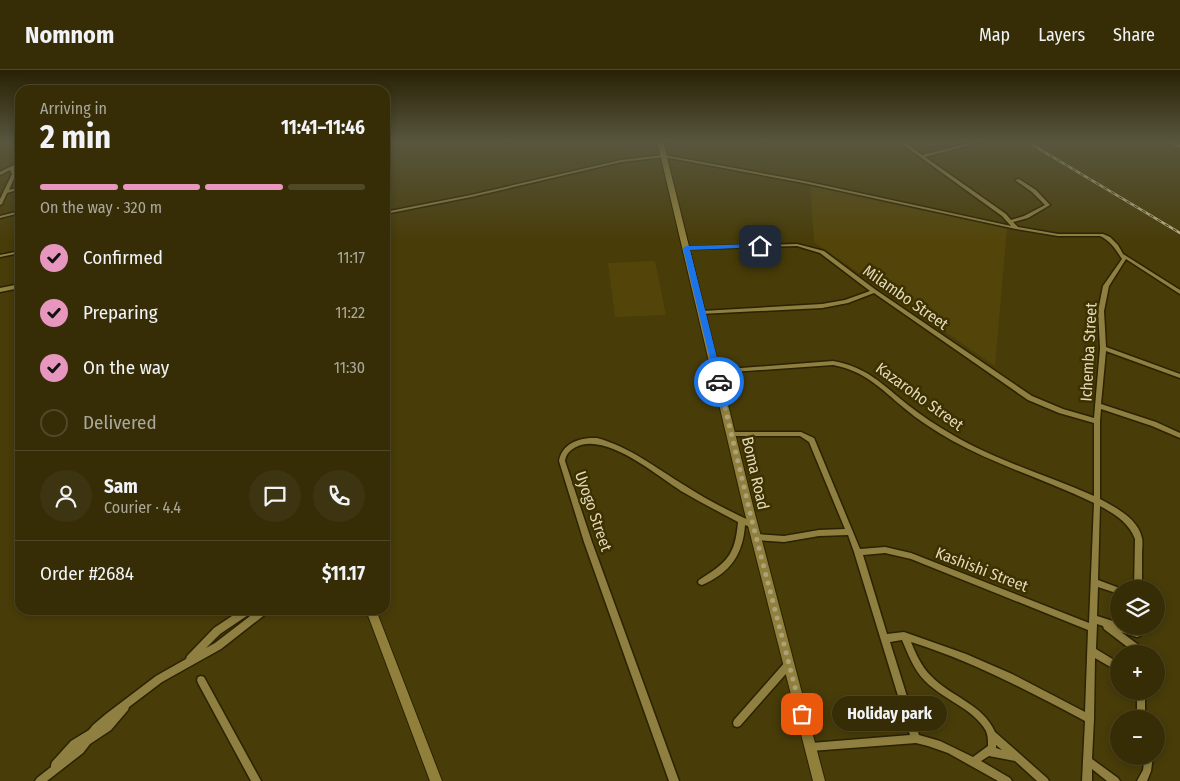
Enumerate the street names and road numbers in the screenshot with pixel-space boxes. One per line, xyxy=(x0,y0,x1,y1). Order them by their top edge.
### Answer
street label: Milambo Street xyxy=(859,261,953,334)
street label: Ichemba Street xyxy=(1076,301,1101,402)
street label: Kazaroho Street xyxy=(872,358,968,435)
street label: Boma Road xyxy=(738,435,773,511)
street label: Uyogo Street xyxy=(571,469,616,555)
street label: Kashishi Street xyxy=(933,543,1032,596)

